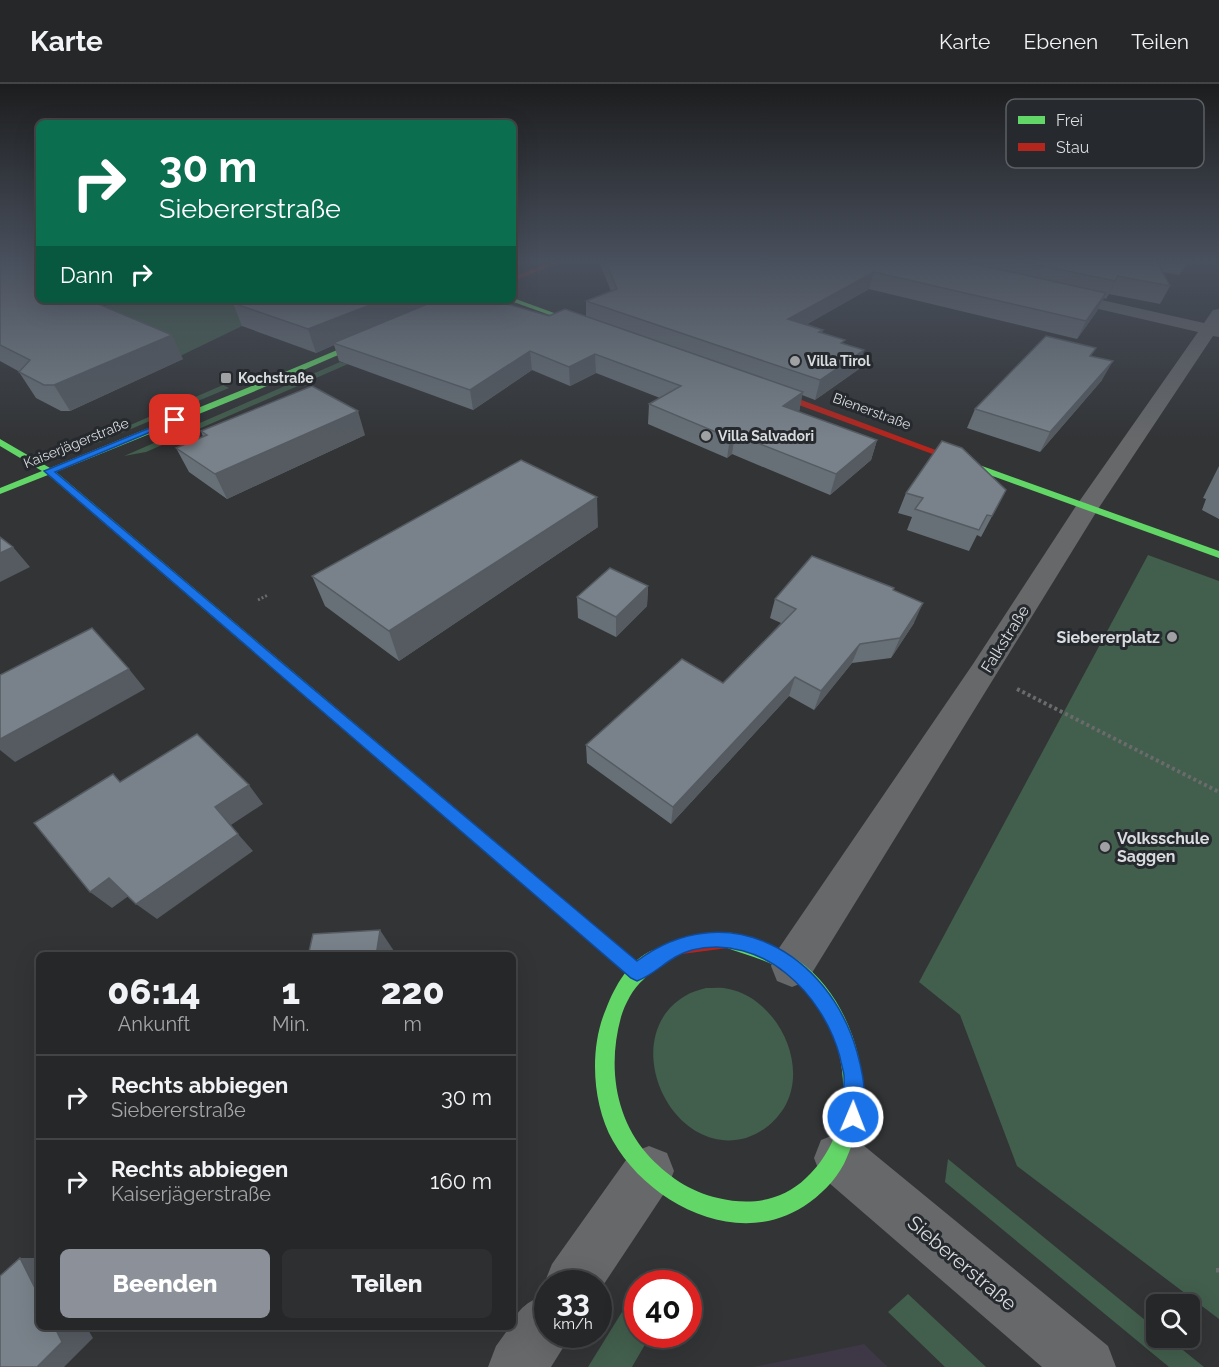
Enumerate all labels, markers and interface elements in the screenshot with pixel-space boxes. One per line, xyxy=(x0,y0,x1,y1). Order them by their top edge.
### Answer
text: Karte xyxy=(30,25,103,58)
text: Karte xyxy=(939,29,990,54)
text: Ebenen xyxy=(1023,29,1098,54)
text: Teilen xyxy=(1131,29,1189,54)
legend xyxy=(1006,99,1204,168)
text: Frei xyxy=(1056,111,1083,130)
text: Stau xyxy=(1056,138,1089,157)
text: 30 m xyxy=(159,143,257,192)
icon: right xyxy=(60,144,138,222)
text: Siebererstraße xyxy=(159,193,341,224)
icon: right xyxy=(125,258,158,291)
text: Dann xyxy=(60,262,113,288)
place label: Villa Tirol xyxy=(807,353,871,369)
marker: Villa Tirol xyxy=(788,354,802,368)
place label: Kochstraße xyxy=(238,370,314,386)
marker: Kochstraße xyxy=(219,371,233,385)
street label: Bienerstraße xyxy=(831,389,913,433)
pin xyxy=(149,394,200,445)
icon: arrive xyxy=(158,403,191,436)
street label: Kaiserjägerstraße xyxy=(21,415,131,471)
place label: Villa Salvadori xyxy=(718,428,814,444)
marker: Villa Salvadori xyxy=(699,429,713,443)
street label: Falkstraße xyxy=(977,602,1033,676)
place label: Siebererplatz xyxy=(1057,628,1160,647)
marker: Siebererplatz xyxy=(1165,630,1179,644)
place label: Volksschule Saggen xyxy=(1117,829,1210,866)
marker: Volksschule Saggen xyxy=(1098,840,1112,854)
text: 06:14 xyxy=(107,970,201,1012)
text: 1 xyxy=(281,970,300,1012)
text: 220 xyxy=(381,970,445,1012)
text: Ankunft xyxy=(118,1012,190,1036)
text: Min. xyxy=(272,1012,309,1036)
text: m xyxy=(403,1012,422,1036)
text: Rechts abbiegen xyxy=(111,1072,288,1098)
icon: right xyxy=(60,1081,93,1114)
text: 30 m xyxy=(441,1084,492,1110)
position arrow xyxy=(821,1085,885,1149)
text: Siebererstraße xyxy=(111,1098,246,1122)
text: Rechts abbiegen xyxy=(111,1156,288,1182)
icon: right xyxy=(60,1165,93,1198)
text: 160 m xyxy=(430,1168,492,1194)
text: Kaiserjägerstraße xyxy=(111,1182,271,1206)
street label: Siebererstraße xyxy=(903,1210,1022,1316)
button: Beenden xyxy=(60,1249,270,1318)
button: Teilen xyxy=(282,1249,492,1318)
speed limit sign: 40 xyxy=(624,1270,702,1348)
text: 33 xyxy=(556,1284,590,1319)
map controls xyxy=(1146,1294,1200,1348)
button: search xyxy=(1146,1294,1200,1348)
text: km/h xyxy=(553,1315,593,1333)

